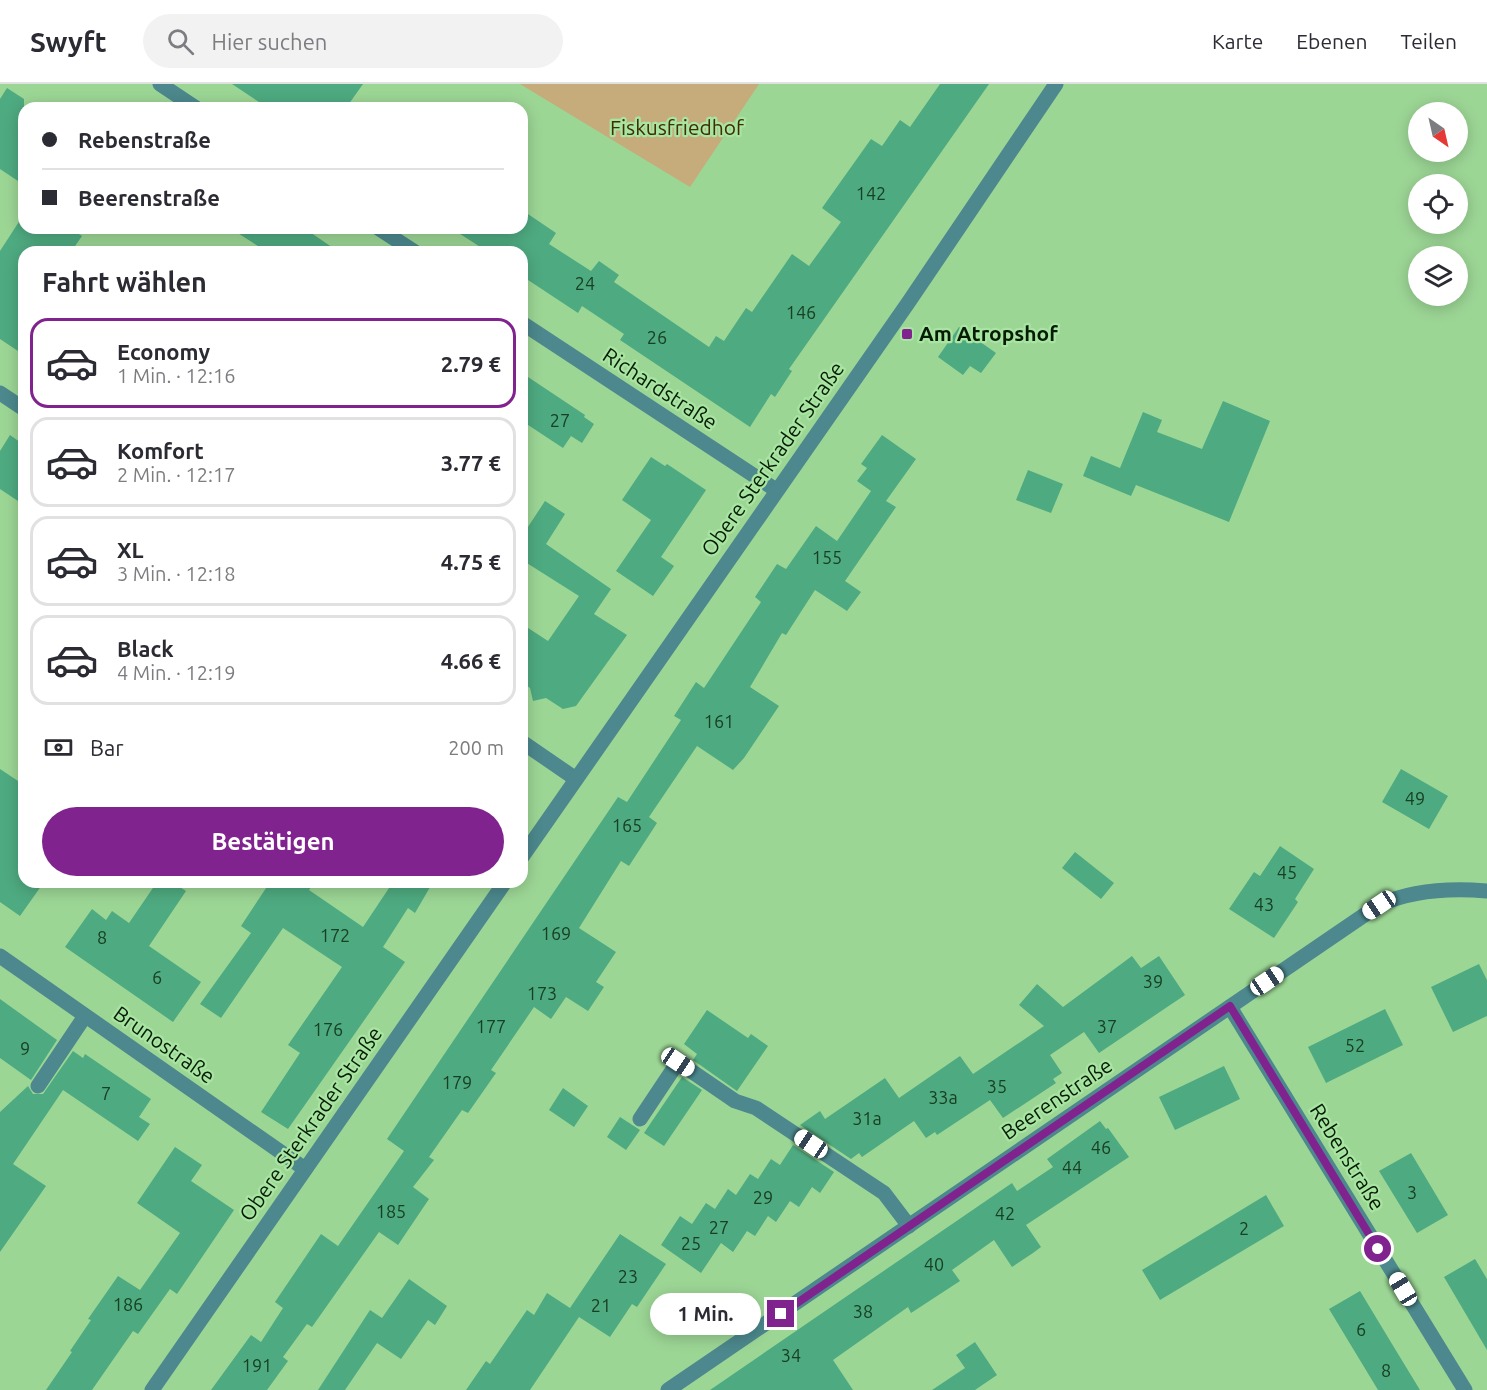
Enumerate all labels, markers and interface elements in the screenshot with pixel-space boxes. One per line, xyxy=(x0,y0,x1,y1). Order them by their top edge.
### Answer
search box xyxy=(143,14,563,68)
icon: search xyxy=(164,25,197,58)
text: Swyft xyxy=(30,26,107,57)
text: Hier suchen xyxy=(212,29,327,54)
text: Karte xyxy=(1212,29,1263,53)
text: Ebenen xyxy=(1296,29,1368,53)
text: Teilen xyxy=(1401,29,1457,53)
north arrow xyxy=(1408,102,1468,162)
map controls xyxy=(1408,102,1468,306)
park label: Fiskusfriedhof xyxy=(610,115,745,139)
text: Rebenstraße xyxy=(78,127,211,152)
button: locate xyxy=(1408,174,1468,234)
house number: 142 xyxy=(856,183,886,203)
text: Beerenstraße xyxy=(78,185,220,210)
button: layers xyxy=(1408,246,1468,306)
text: Fahrt wählen xyxy=(42,267,207,297)
house number: 24 xyxy=(575,273,595,293)
house number: 146 xyxy=(786,302,816,322)
place label: Am Atropshof xyxy=(919,321,1058,345)
house number: 26 xyxy=(647,327,667,347)
marker: Am Atropshof xyxy=(900,327,914,341)
icon: car xyxy=(45,336,99,390)
text: Economy xyxy=(117,339,210,364)
street label: Richardstraße xyxy=(599,342,722,434)
text: 2.79 € xyxy=(441,351,501,376)
street label: Obere Sterkrader Straße xyxy=(696,357,848,560)
text: 1 Min. · 12:16 xyxy=(117,364,236,387)
house number: 27 xyxy=(550,410,570,430)
icon: car xyxy=(45,435,99,489)
text: Komfort xyxy=(117,438,204,463)
text: 3.77 € xyxy=(441,450,501,475)
text: 2 Min. · 12:17 xyxy=(117,463,236,486)
icon: car xyxy=(45,534,99,588)
text: XL xyxy=(117,537,144,562)
house number: 155 xyxy=(812,547,842,567)
text: 4.75 € xyxy=(441,549,501,574)
text: 3 Min. · 12:18 xyxy=(117,562,236,585)
icon: car xyxy=(45,633,99,687)
text: Black xyxy=(117,636,174,661)
text: 4.66 € xyxy=(441,648,501,673)
text: 4 Min. · 12:19 xyxy=(117,661,236,684)
house number: 161 xyxy=(704,711,734,731)
icon: cash xyxy=(42,731,75,764)
text: Bar xyxy=(90,735,124,760)
text: 200 m xyxy=(448,736,504,759)
house number: 49 xyxy=(1405,788,1425,808)
button: Bestätigen xyxy=(42,807,504,876)
house number: 165 xyxy=(612,815,642,835)
house number: 45 xyxy=(1277,862,1297,882)
car xyxy=(1359,887,1399,923)
house number: 43 xyxy=(1254,894,1274,914)
house number: 169 xyxy=(541,923,571,943)
house number: 172 xyxy=(320,925,350,945)
house number: 8 xyxy=(97,927,107,947)
car xyxy=(1247,963,1287,999)
house number: 6 xyxy=(152,967,162,987)
house number: 39 xyxy=(1143,971,1163,991)
house number: 173 xyxy=(527,983,557,1003)
street label: Brunostraße xyxy=(109,1001,220,1088)
house number: 177 xyxy=(476,1016,506,1036)
house number: 37 xyxy=(1097,1016,1117,1036)
house number: 176 xyxy=(313,1019,343,1039)
street label: Obere Sterkrader Straße xyxy=(234,1022,386,1225)
house number: 52 xyxy=(1345,1035,1365,1055)
house number: 9 xyxy=(20,1038,30,1058)
car xyxy=(658,1044,698,1080)
street label: Beerenstraße xyxy=(997,1052,1116,1144)
house number: 179 xyxy=(442,1072,472,1092)
house number: 35 xyxy=(987,1076,1007,1096)
house number: 7 xyxy=(101,1083,111,1103)
house number: 33a xyxy=(928,1087,958,1107)
street label: Rebenstraße xyxy=(1306,1099,1390,1214)
house number: 31a xyxy=(852,1108,882,1128)
car xyxy=(791,1126,831,1162)
house number: 46 xyxy=(1091,1137,1111,1157)
house number: 44 xyxy=(1062,1157,1082,1177)
house number: 3 xyxy=(1407,1182,1417,1202)
house number: 29 xyxy=(753,1187,773,1207)
house number: 185 xyxy=(376,1201,406,1221)
house number: 42 xyxy=(995,1203,1015,1223)
house number: 27 xyxy=(709,1217,729,1237)
house number: 2 xyxy=(1239,1218,1249,1238)
house number: 25 xyxy=(681,1233,701,1253)
route start xyxy=(1364,1235,1391,1262)
house number: 40 xyxy=(924,1254,944,1274)
house number: 23 xyxy=(618,1266,638,1286)
car xyxy=(1386,1269,1420,1309)
callout: 1 Min. xyxy=(649,1293,760,1335)
house number: 186 xyxy=(113,1294,143,1314)
house number: 21 xyxy=(591,1295,611,1315)
route end xyxy=(767,1300,794,1327)
house number: 38 xyxy=(853,1301,873,1321)
text: 1 Min. xyxy=(678,1302,734,1325)
house number: 6 xyxy=(1356,1319,1366,1339)
house number: 34 xyxy=(781,1345,801,1365)
house number: 191 xyxy=(242,1355,272,1375)
house number: 8 xyxy=(1381,1360,1391,1380)

